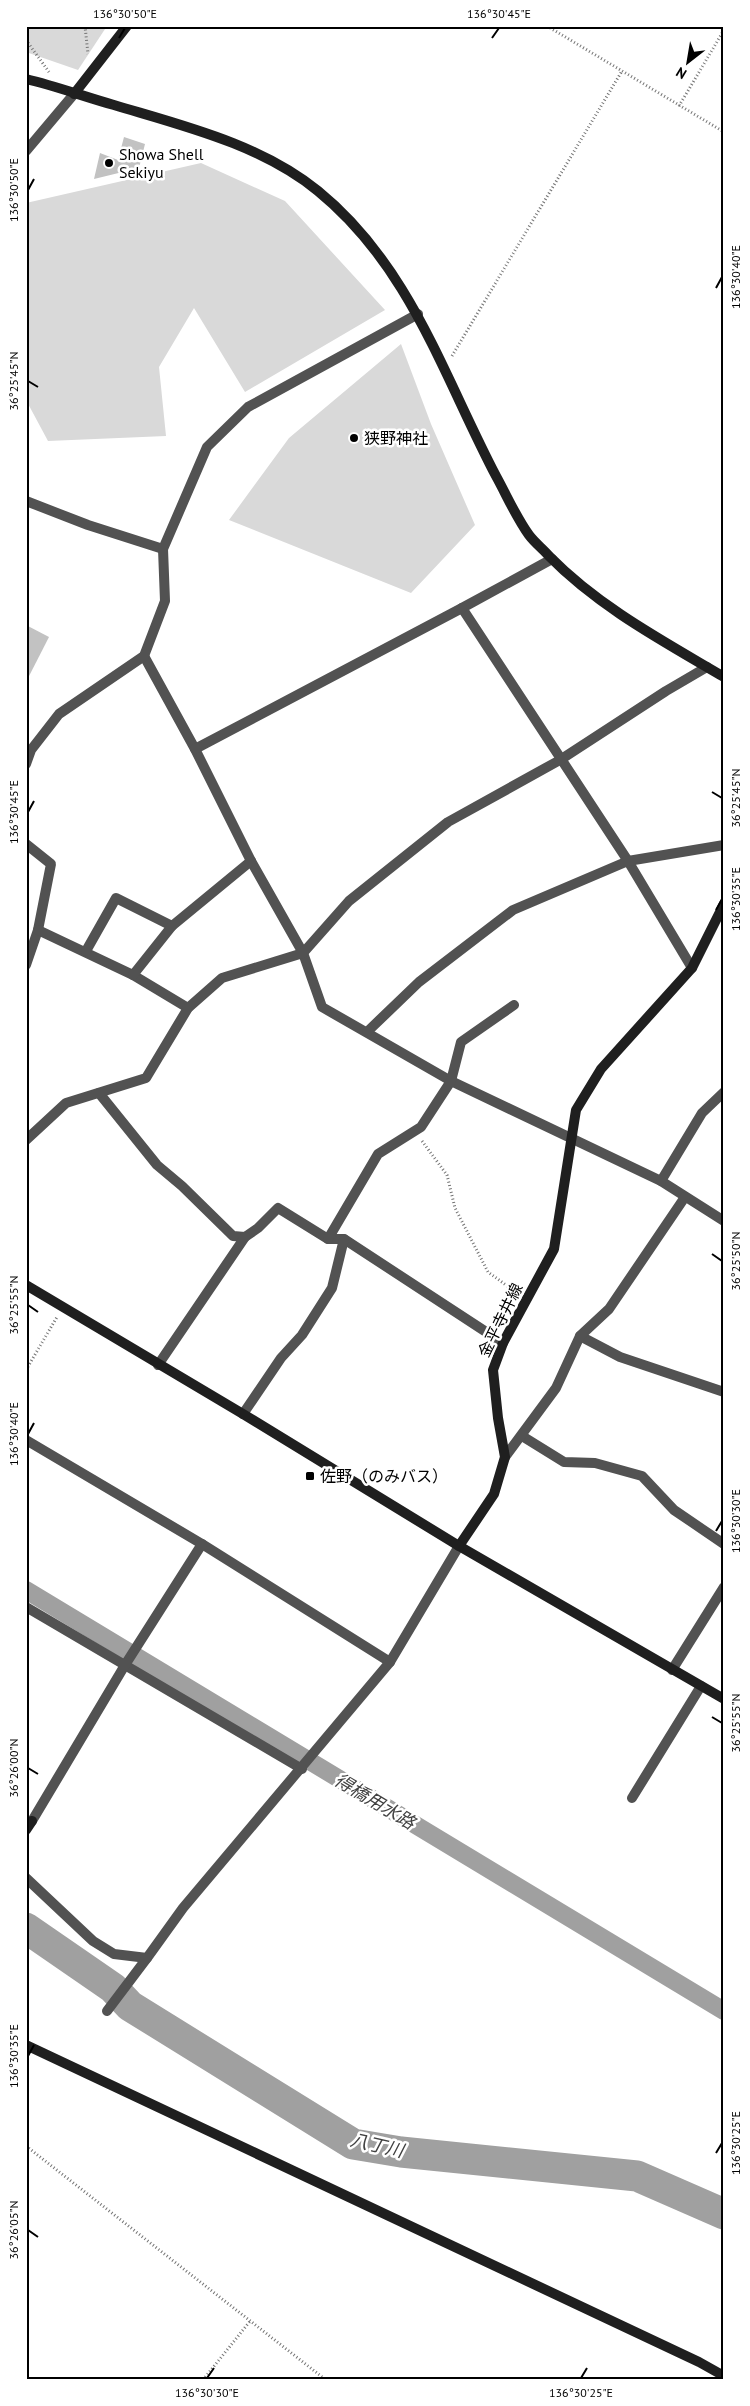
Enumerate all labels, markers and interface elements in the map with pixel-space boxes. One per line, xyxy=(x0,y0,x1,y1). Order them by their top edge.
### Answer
text: 136°30'50"E xyxy=(93,6,157,21)
text: 136°30'45"E xyxy=(467,6,531,21)
north arrow xyxy=(662,38,712,88)
text: N xyxy=(673,63,690,83)
place label: Showa Shell Sekiyu xyxy=(119,144,204,182)
marker: Showa Shell Sekiyu xyxy=(103,157,115,169)
text: 136°30'50"E xyxy=(6,158,21,222)
text: 136°30'40"E xyxy=(728,245,743,309)
text: 36°25'45"N xyxy=(6,351,21,411)
place label: 狭野神社 xyxy=(364,428,428,448)
marker: 狭野神社 xyxy=(348,432,360,444)
text: 36°25'45"N xyxy=(728,768,743,828)
text: 136°30'45"E xyxy=(6,780,21,844)
text: 136°30'35"E xyxy=(728,867,743,931)
text: 36°25'50"N xyxy=(728,1231,743,1291)
text: 36°25'55"N xyxy=(6,1275,21,1335)
street label: 金平寺井線 xyxy=(473,1280,527,1360)
text: 136°30'40"E xyxy=(6,1402,21,1466)
place label: 佐野（のみバス） xyxy=(320,1466,448,1486)
marker: 佐野（のみバス） xyxy=(304,1470,316,1482)
text: 136°30'30"E xyxy=(728,1489,743,1553)
text: 36°25'55"N xyxy=(728,1693,743,1753)
text: 36°26'00"N xyxy=(6,1738,21,1798)
water label: 得橋用水路 xyxy=(331,1768,421,1835)
text: 136°30'35"E xyxy=(6,2024,21,2088)
text: 136°30'25"E xyxy=(728,2111,743,2175)
water label: 八丁川 xyxy=(348,2128,408,2163)
text: 36°26'05"N xyxy=(6,2200,21,2260)
text: 136°30'30"E xyxy=(175,2385,239,2400)
text: 136°30'25"E xyxy=(549,2385,613,2400)

